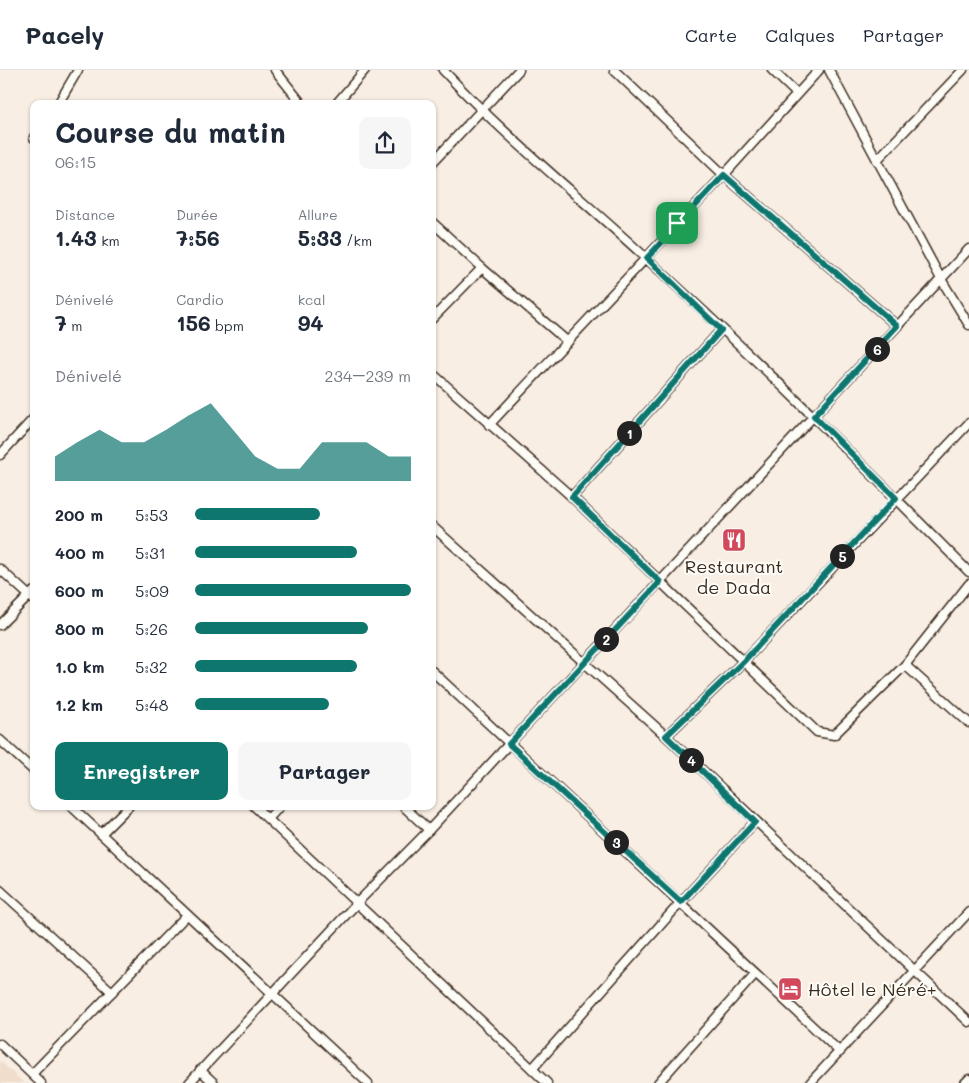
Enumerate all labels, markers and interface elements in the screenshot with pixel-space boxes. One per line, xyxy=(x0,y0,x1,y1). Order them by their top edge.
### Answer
text: Pacely xyxy=(25,19,104,50)
text: Carte xyxy=(685,23,737,47)
text: Calques xyxy=(765,23,835,47)
text: Partager xyxy=(863,23,944,47)
text: Course du matin xyxy=(55,114,286,150)
button: share xyxy=(359,117,411,169)
text: 06:15 xyxy=(55,151,96,172)
pin xyxy=(656,202,698,244)
text: Distance xyxy=(55,205,115,224)
text: Durée xyxy=(176,205,218,224)
text: Allure xyxy=(298,205,338,224)
icon: arrive xyxy=(663,209,691,237)
text: 1.43 xyxy=(55,224,97,251)
text: 7:56 xyxy=(176,224,220,251)
text: 5:33 xyxy=(298,224,342,251)
text: km xyxy=(97,231,120,250)
text: /km xyxy=(342,231,372,250)
text: Dénivelé xyxy=(55,290,114,309)
text: Cardio xyxy=(176,290,224,309)
text: kcal xyxy=(298,290,326,309)
text: 7 xyxy=(55,309,67,336)
text: 156 xyxy=(176,309,211,336)
text: 94 xyxy=(298,309,324,336)
text: m xyxy=(67,316,82,335)
text: bpm xyxy=(211,316,244,335)
pin: 6 xyxy=(864,336,890,362)
text: 6 xyxy=(873,340,882,359)
text: Dénivelé xyxy=(55,365,122,386)
text: 234–239 m xyxy=(325,365,411,386)
pin: 1 xyxy=(616,420,642,446)
text: 1 xyxy=(626,424,633,443)
text: 200 m xyxy=(55,504,103,525)
text: 5:53 xyxy=(135,504,168,525)
restaurant icon: Restaurant de Dada xyxy=(721,527,747,553)
text: 400 m xyxy=(55,542,104,563)
text: 5:31 xyxy=(135,542,166,563)
pin: 5 xyxy=(830,544,854,568)
text: 5 xyxy=(838,547,847,566)
place label: Restaurant de Dada xyxy=(685,554,783,599)
text: 600 m xyxy=(55,580,104,601)
text: 5:09 xyxy=(135,580,169,601)
text: 800 m xyxy=(55,618,104,639)
text: 5:26 xyxy=(135,618,168,639)
pin: 2 xyxy=(594,626,618,652)
text: 2 xyxy=(603,630,610,649)
text: 1.0 km xyxy=(55,656,104,677)
text: 5:32 xyxy=(135,656,168,677)
text: 1.2 km xyxy=(55,694,103,715)
text: 5:48 xyxy=(135,694,168,715)
button: Enregistrer xyxy=(55,742,228,800)
button: Partager xyxy=(238,742,411,800)
pin: 4 xyxy=(678,748,704,772)
text: 4 xyxy=(687,751,696,770)
pin: 3 xyxy=(604,830,628,854)
text: 3 xyxy=(612,833,621,852)
hotel icon: Hôtel le Néré+ xyxy=(777,976,803,1002)
place label: Hôtel le Néré+ xyxy=(808,977,937,1001)

